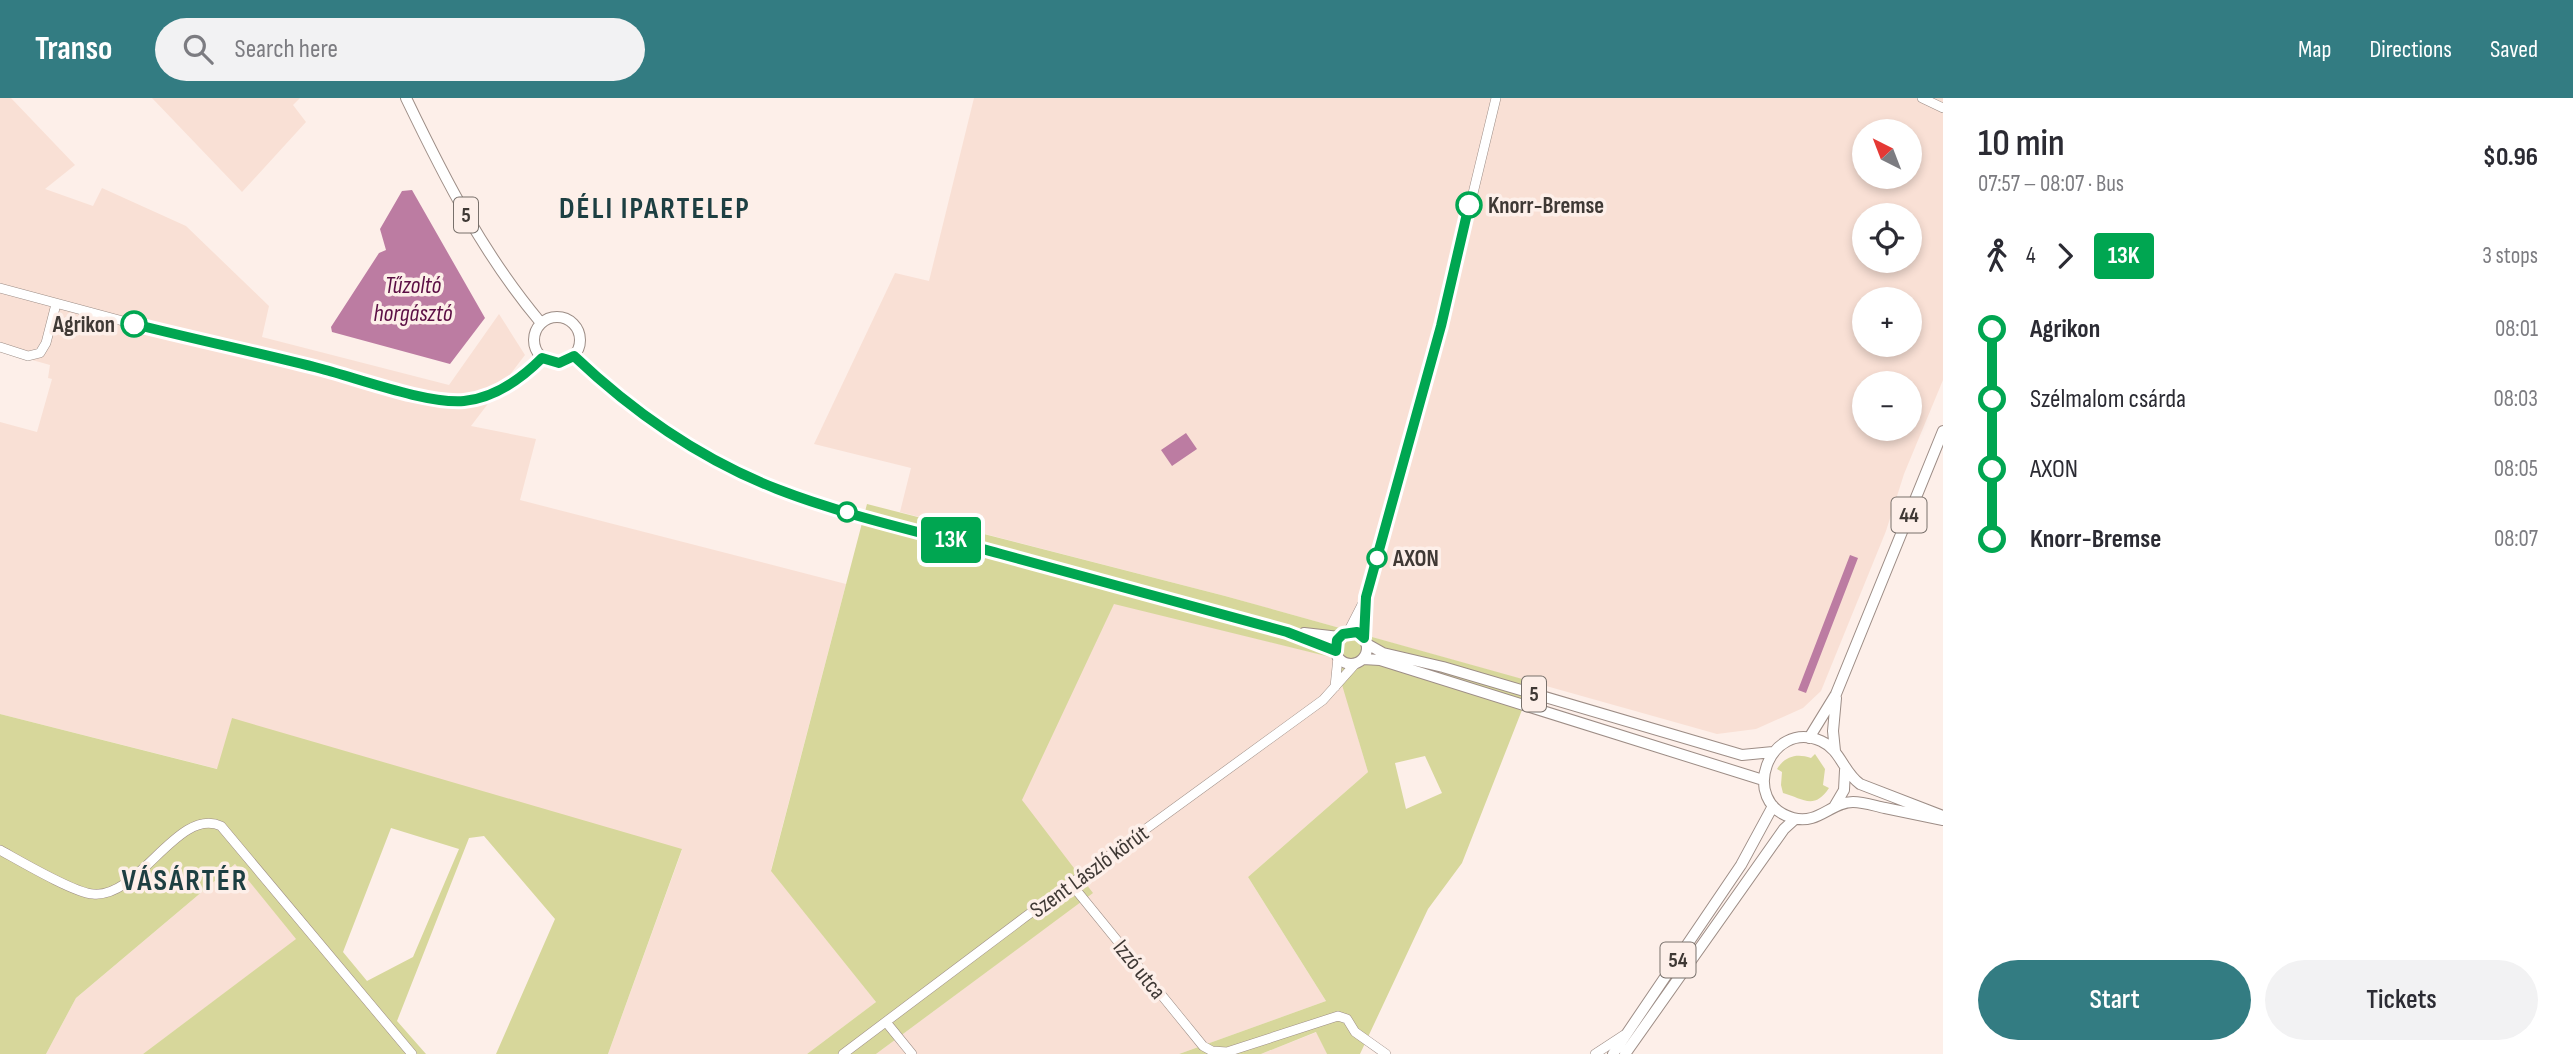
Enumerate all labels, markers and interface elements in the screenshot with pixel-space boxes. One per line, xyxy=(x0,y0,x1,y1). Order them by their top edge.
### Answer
search box xyxy=(155,18,645,81)
text: Transo xyxy=(35,29,113,69)
icon: search xyxy=(179,30,217,68)
text: Search here xyxy=(235,34,338,65)
text: Map xyxy=(2298,35,2331,64)
text: Directions xyxy=(2369,35,2452,64)
text: Saved xyxy=(2490,35,2538,64)
north arrow xyxy=(1852,119,1922,189)
map controls xyxy=(1852,119,1922,441)
text: 10 min xyxy=(1978,121,2065,166)
text: $0.96 xyxy=(2483,142,2538,173)
text: 07:57 – 08:07 · Bus xyxy=(1978,170,2124,198)
district label: DÉLI IPARTELEP xyxy=(559,191,751,227)
marker: Knorr-Bremse xyxy=(1456,192,1482,218)
place label: Knorr-Bremse xyxy=(1488,192,1604,220)
road number: 5 xyxy=(454,198,478,232)
button: locate xyxy=(1852,203,1922,273)
icon: walk xyxy=(1978,237,2016,275)
icon: forward xyxy=(2046,237,2084,275)
text: 13K xyxy=(2108,241,2140,270)
text: 4 xyxy=(2026,242,2036,270)
text: 3 stops xyxy=(2482,242,2538,270)
water label: Tűzoltó horgásztó xyxy=(373,271,453,328)
button: + xyxy=(1852,287,1922,357)
place label: Agrikon xyxy=(52,311,115,339)
marker: Agrikon xyxy=(121,311,147,337)
text: Agrikon xyxy=(2030,314,2100,345)
text: 08:01 xyxy=(2495,315,2538,343)
button: − xyxy=(1852,371,1922,441)
text: Szélmalom csárda xyxy=(2030,384,2186,415)
text: 08:03 xyxy=(2493,385,2538,413)
text: AXON xyxy=(2030,454,2078,485)
text: 08:05 xyxy=(2494,455,2538,483)
road number: 44 xyxy=(1892,498,1926,532)
unlabelled marker xyxy=(837,502,857,522)
line badge: 13K xyxy=(911,517,991,563)
text: Knorr-Bremse xyxy=(2030,524,2161,555)
text: 13K xyxy=(935,525,967,554)
text: 08:07 xyxy=(2494,525,2538,553)
place label: AXON xyxy=(1392,545,1439,573)
marker: AXON xyxy=(1367,548,1387,568)
road number: 5 xyxy=(1522,676,1546,712)
street label: Szent László körút xyxy=(1025,819,1154,924)
district label: VÁSÁRTÉR xyxy=(122,863,248,899)
street label: Izzó utca xyxy=(1107,934,1172,1005)
road number: 54 xyxy=(1660,942,1696,978)
button: Start xyxy=(1978,960,2251,1040)
button: Tickets xyxy=(2265,960,2538,1040)

